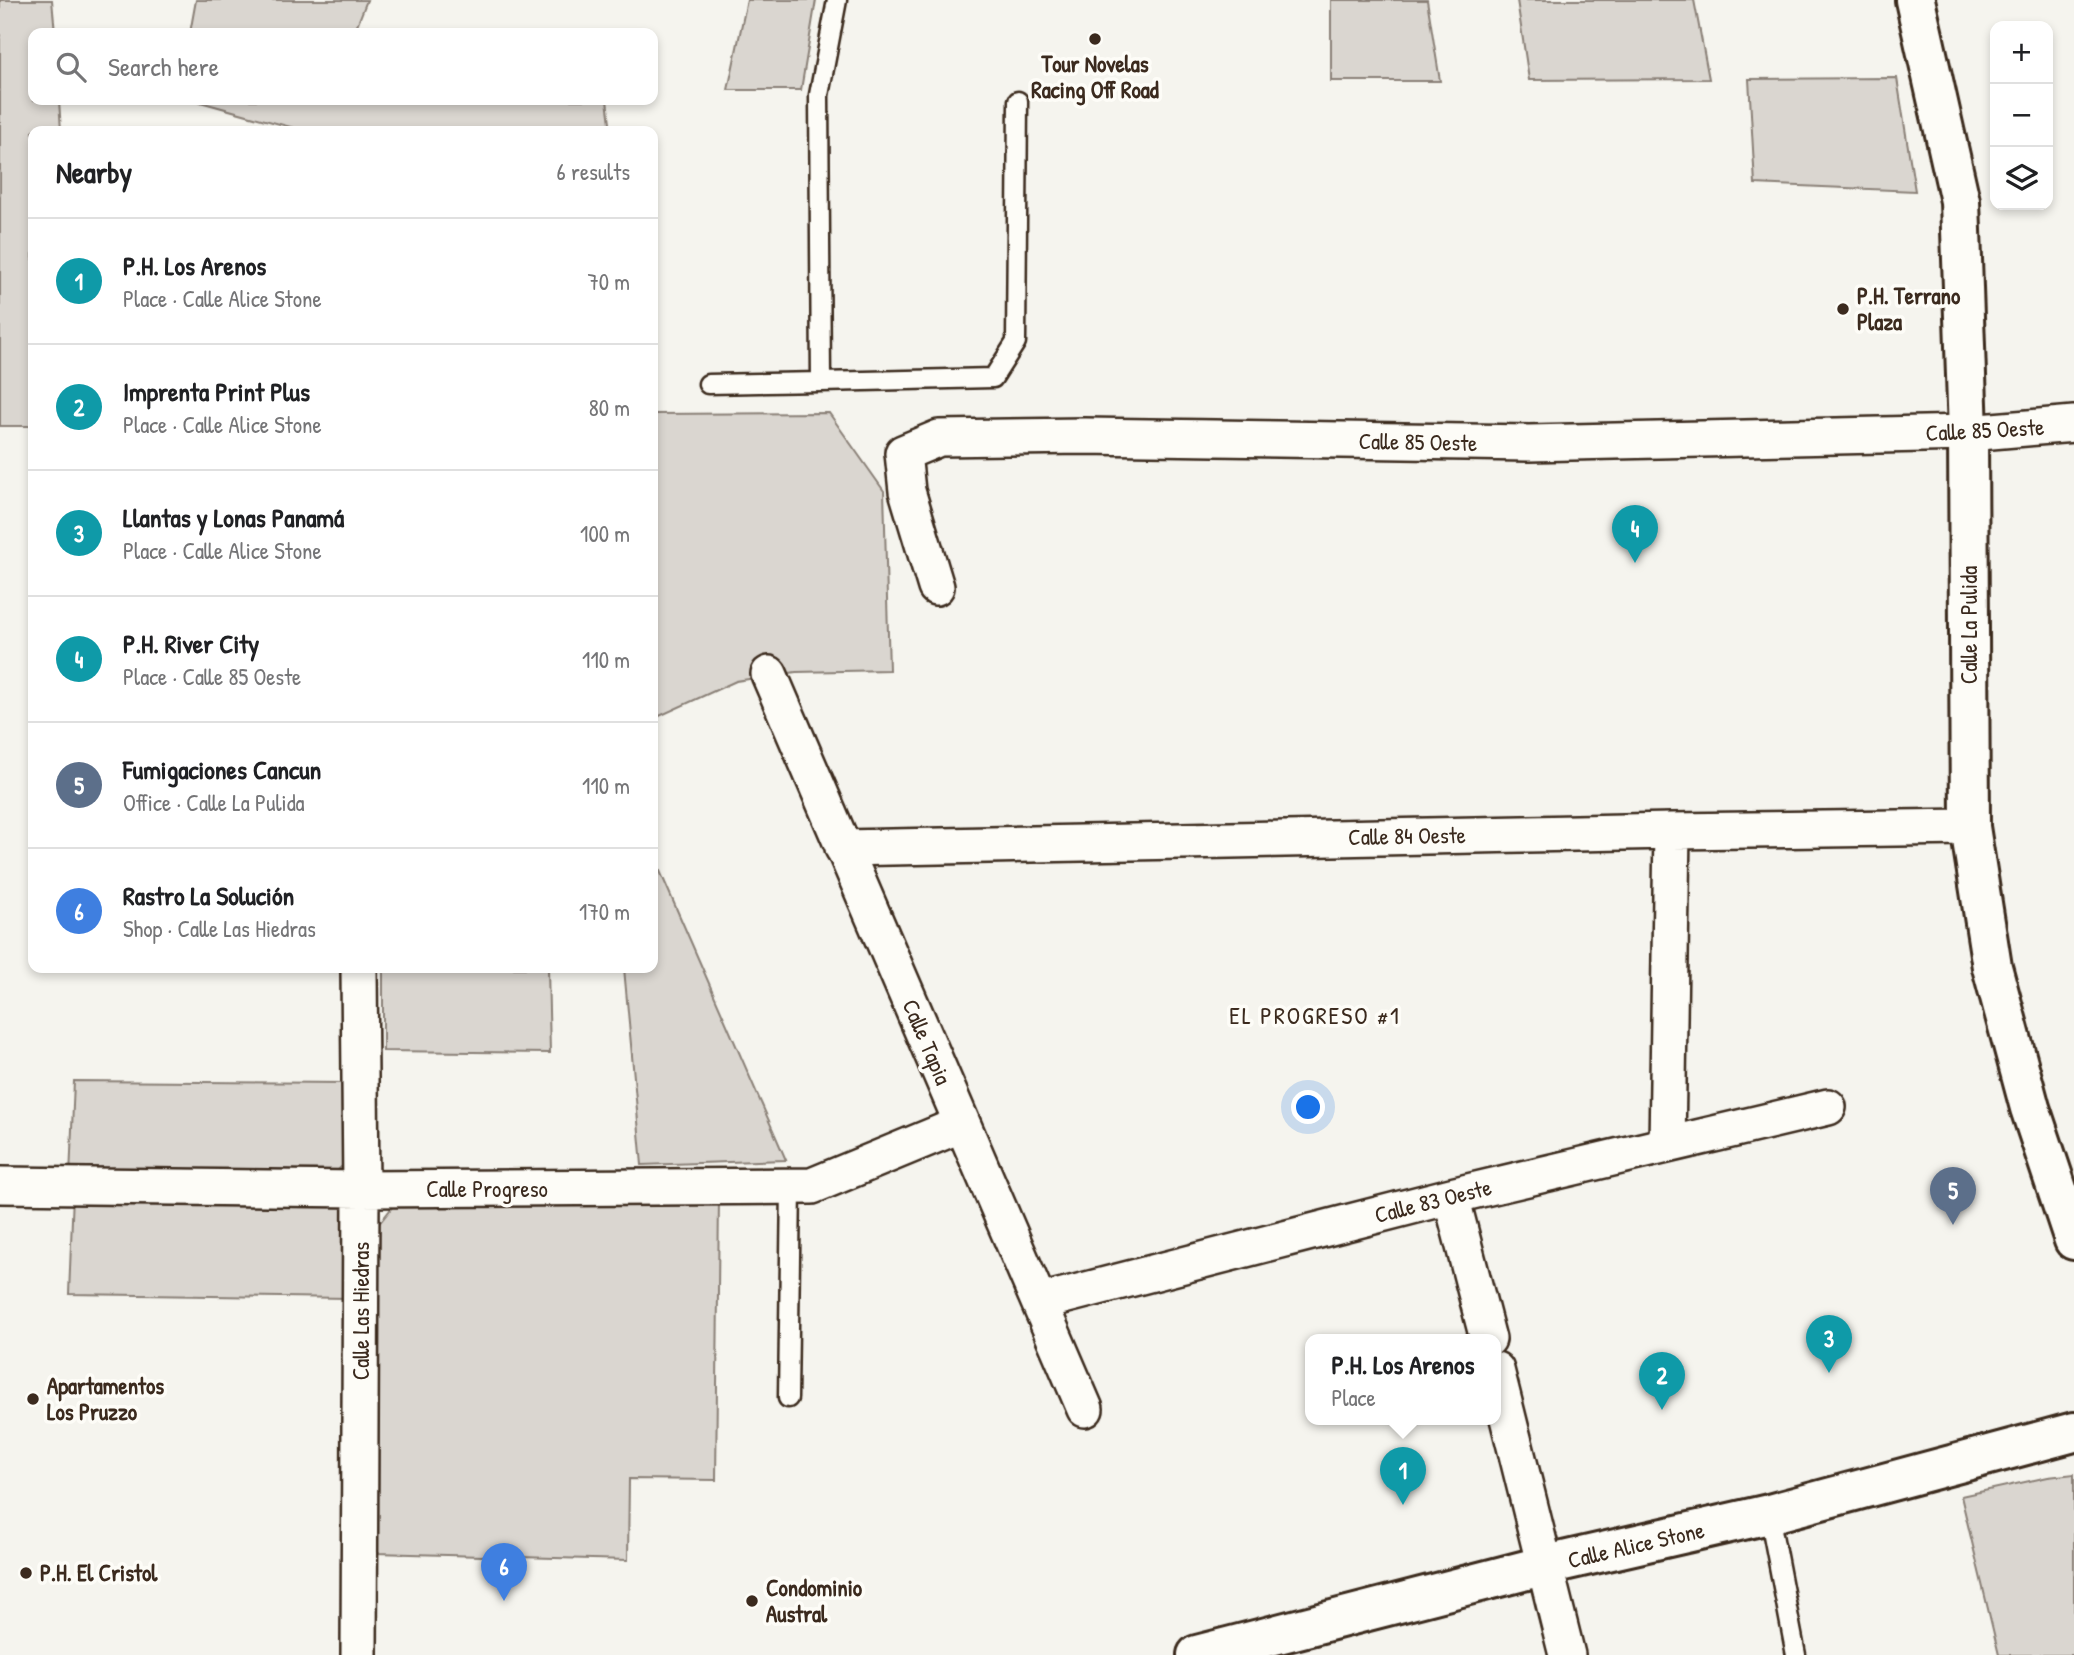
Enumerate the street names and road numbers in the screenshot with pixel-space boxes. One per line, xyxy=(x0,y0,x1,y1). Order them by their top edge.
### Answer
street label: Calle 85 Oeste xyxy=(1925,411,2045,448)
street label: Calle 85 Oeste xyxy=(1358,425,1478,458)
street label: Calle La Pulida xyxy=(1953,566,1984,684)
street label: Calle 84 Oeste xyxy=(1348,819,1466,852)
street label: Calle Tapia xyxy=(896,994,959,1089)
street label: Calle 83 Oeste xyxy=(1371,1171,1495,1230)
street label: Calle Progreso xyxy=(426,1173,548,1204)
street label: Calle Las Hiedras xyxy=(345,1242,376,1380)
street label: Calle Alice Stone xyxy=(1565,1514,1707,1575)

